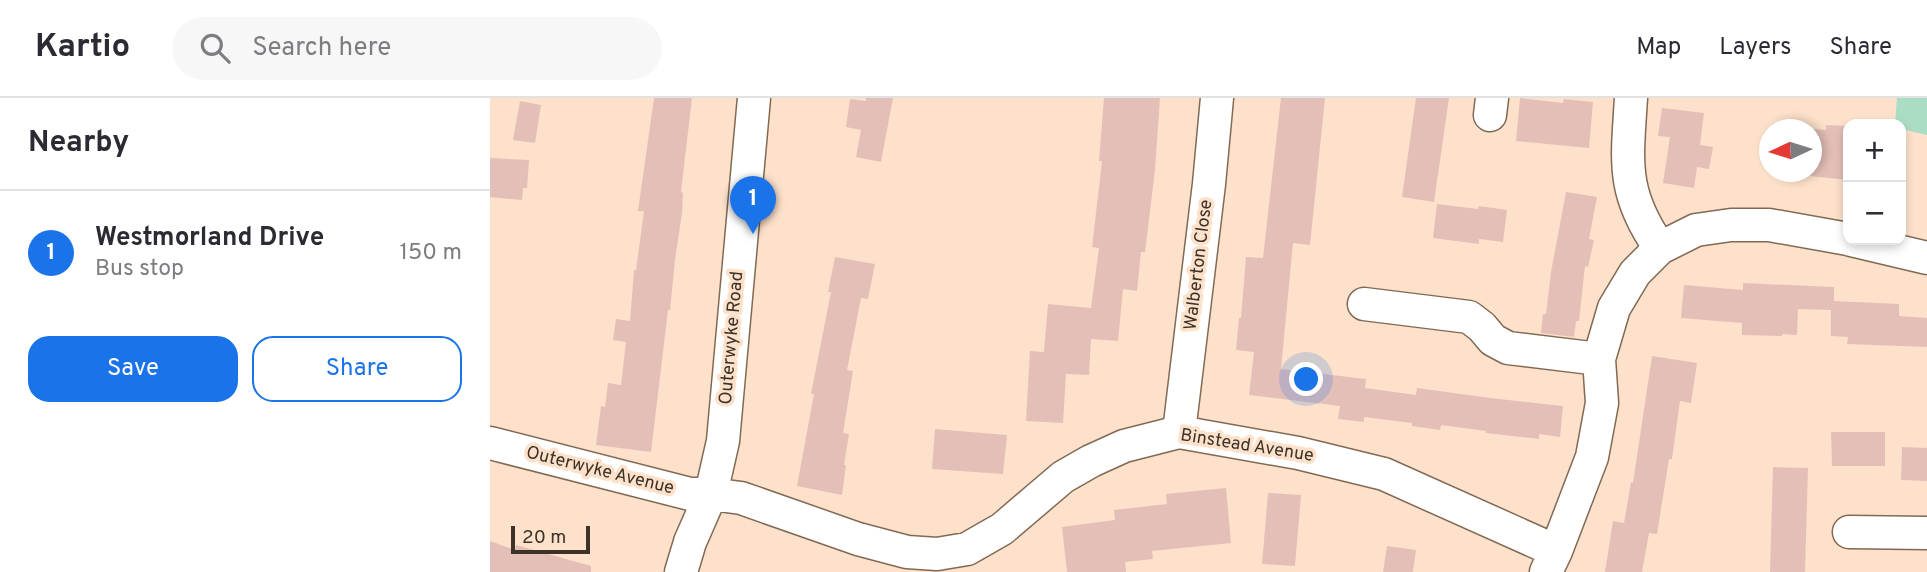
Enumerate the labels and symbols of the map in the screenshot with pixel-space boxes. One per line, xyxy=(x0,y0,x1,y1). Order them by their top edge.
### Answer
north arrow xyxy=(1759,119,1822,182)
pin: 1 xyxy=(730,176,776,234)
street label: Walberton Close xyxy=(1180,198,1218,332)
street label: Outerwyke Road xyxy=(715,270,749,406)
your location xyxy=(1289,362,1323,396)
street label: Binstead Avenue xyxy=(1179,424,1315,468)
street label: Outerwyke Avenue xyxy=(524,442,676,500)
scale bar xyxy=(511,523,590,555)

